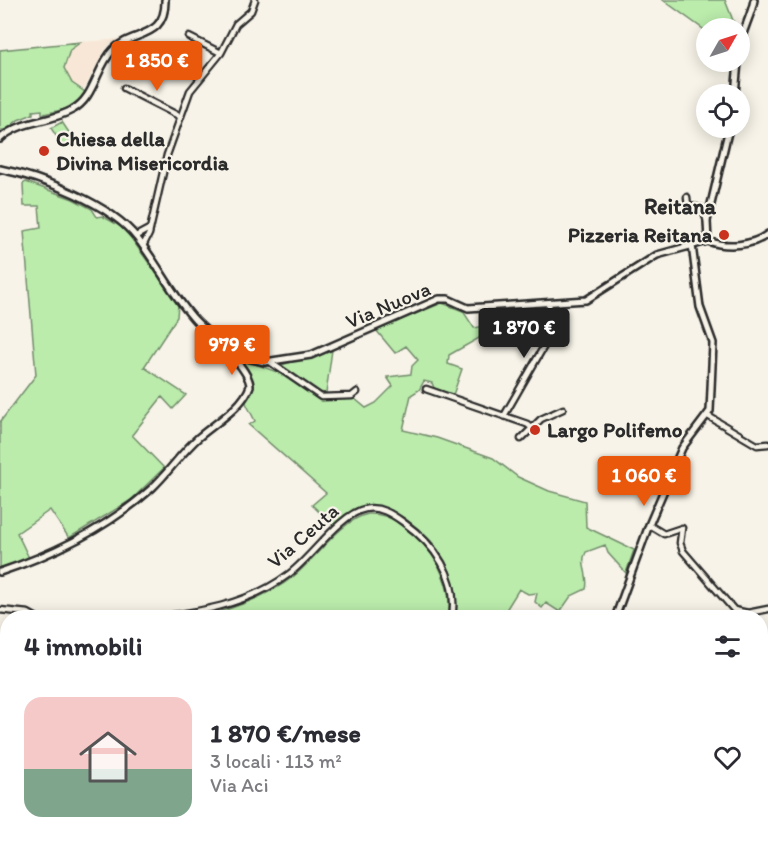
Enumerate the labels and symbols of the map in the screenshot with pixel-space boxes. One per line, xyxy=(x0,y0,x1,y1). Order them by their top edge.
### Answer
north arrow xyxy=(696,18,750,72)
pin: 1 850 € xyxy=(102,41,212,92)
place label: Chiesa della Divina Misericordia xyxy=(56,126,230,175)
marker: Chiesa della Divina Misericordia xyxy=(37,144,51,158)
district label: Reitana xyxy=(644,193,717,220)
place label: Pizzeria Reitana xyxy=(568,222,713,247)
marker: Pizzeria Reitana xyxy=(717,228,731,242)
street label: Via Nuova xyxy=(342,276,434,334)
pin: 1 870 € xyxy=(469,308,579,359)
pin: 979 € xyxy=(190,325,274,376)
place label: Largo Polifemo xyxy=(547,417,683,443)
marker: Largo Polifemo xyxy=(528,423,542,437)
pin: 1 060 € xyxy=(589,456,699,507)
street label: Via Ceuta xyxy=(262,498,343,573)

